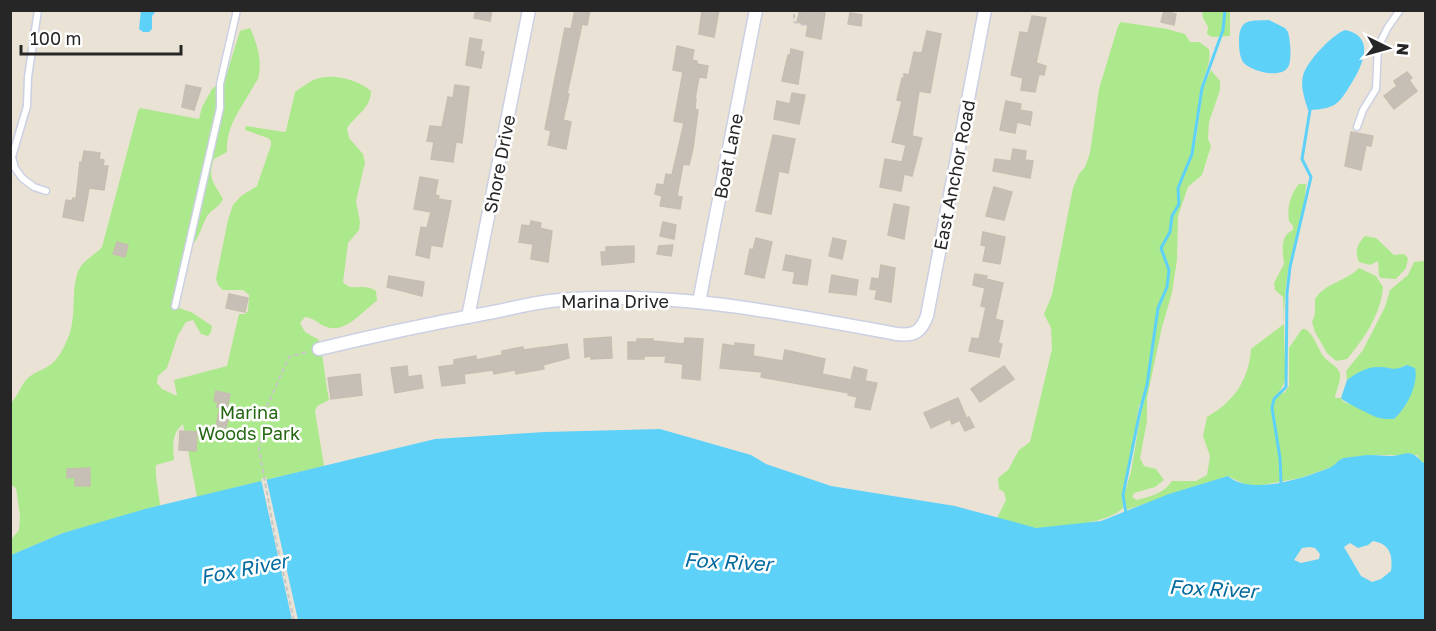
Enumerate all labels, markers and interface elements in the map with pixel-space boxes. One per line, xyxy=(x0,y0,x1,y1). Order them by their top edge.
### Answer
scale bar xyxy=(21,18,182,56)
north arrow xyxy=(1358,18,1418,78)
text: 100 m xyxy=(30,27,81,49)
text: N xyxy=(1392,42,1413,56)
street label: East Anchor Road xyxy=(929,98,979,252)
street label: Boat Lane xyxy=(709,111,747,201)
street label: Shore Drive xyxy=(479,113,519,215)
street label: Marina Drive xyxy=(561,290,669,312)
park label: Marina Woods Park xyxy=(198,401,300,444)
water label: Fox River xyxy=(198,547,293,588)
water label: Fox River xyxy=(683,547,776,575)
water label: Fox River xyxy=(1168,574,1261,602)

